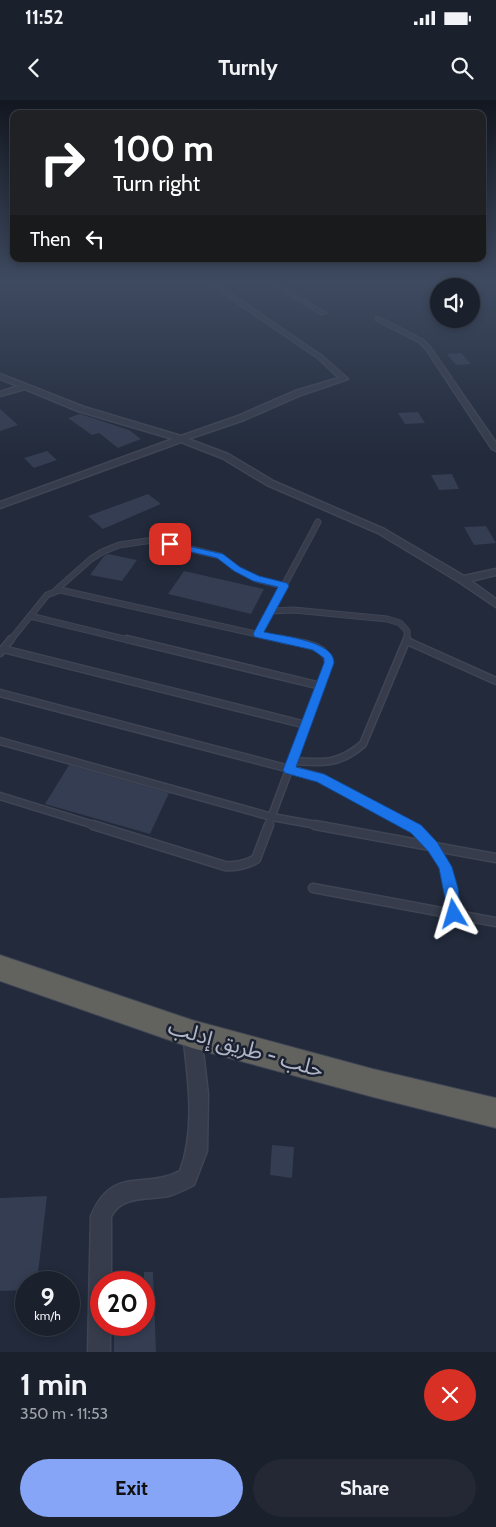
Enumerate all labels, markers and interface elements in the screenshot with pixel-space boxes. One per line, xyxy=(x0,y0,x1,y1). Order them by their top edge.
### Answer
text: 11:52 xyxy=(25,6,64,29)
icon: back xyxy=(20,54,48,82)
text: Turnly xyxy=(218,54,278,81)
icon: search xyxy=(448,54,476,82)
text: 100 m xyxy=(113,127,214,170)
icon: right xyxy=(30,130,95,195)
text: Turn right xyxy=(113,170,200,197)
icon: left xyxy=(81,225,109,253)
text: Then xyxy=(30,228,71,251)
map controls xyxy=(430,278,480,328)
button: sound xyxy=(430,278,480,328)
pin xyxy=(149,523,191,565)
icon: arrive xyxy=(156,530,184,558)
position arrow xyxy=(427,887,479,939)
street label: حلب - طريق إدلب xyxy=(165,1013,327,1084)
speed limit sign: 20 xyxy=(90,1271,155,1336)
text: 9 xyxy=(40,1282,55,1312)
text: km/h xyxy=(34,1308,61,1323)
text: 1 min xyxy=(20,1366,88,1403)
button: close xyxy=(424,1369,476,1421)
text: 350 m · 11:53 xyxy=(20,1404,108,1423)
button: Exit xyxy=(20,1459,243,1517)
button: Share xyxy=(253,1459,476,1517)

